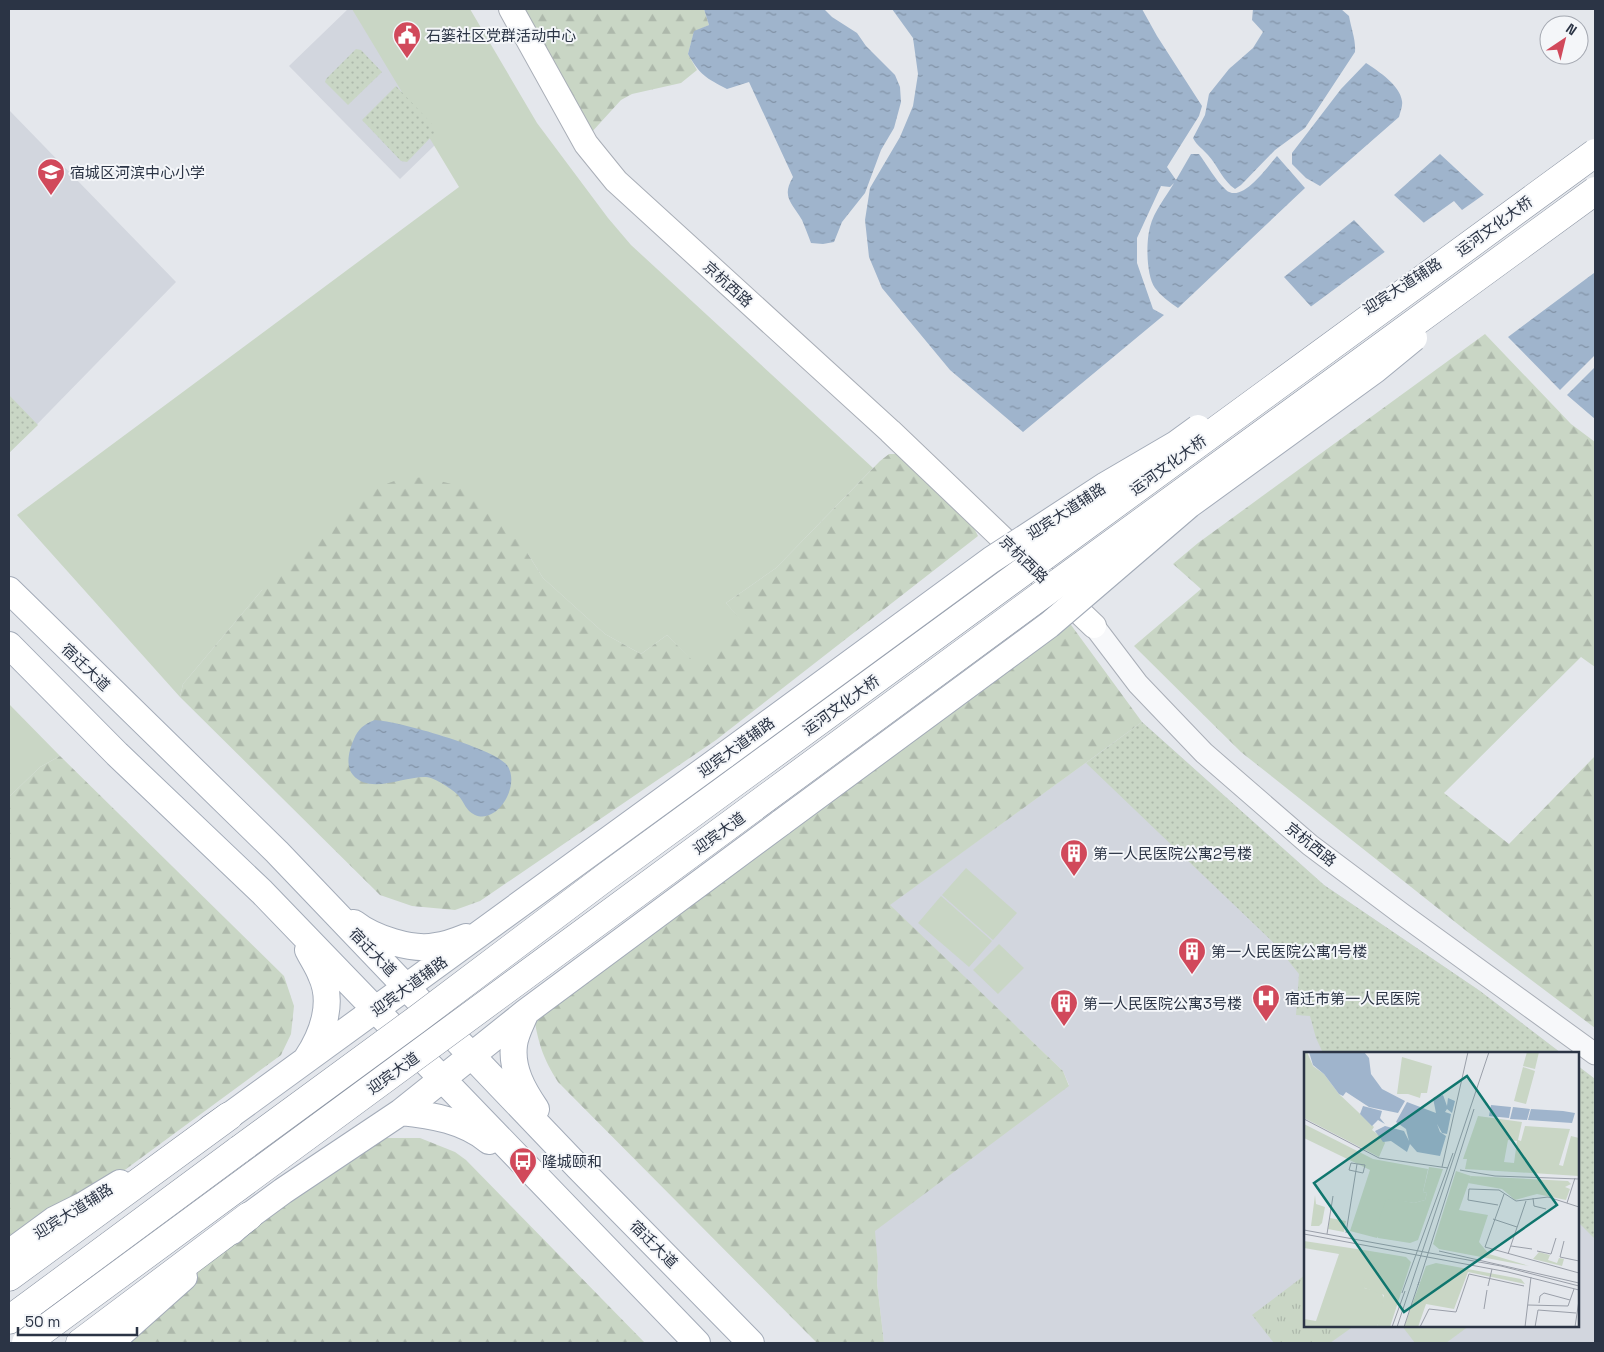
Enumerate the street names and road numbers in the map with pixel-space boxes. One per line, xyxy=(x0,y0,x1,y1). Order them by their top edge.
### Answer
street label: 运河文化大桥 xyxy=(1452,192,1536,260)
street label: 迎宾大道辅路 xyxy=(1359,254,1445,318)
street label: 京杭西路 xyxy=(699,257,757,311)
street label: 运河文化大桥 xyxy=(1126,431,1210,499)
street label: 迎宾大道辅路 xyxy=(1023,479,1109,543)
street label: 京杭西路 xyxy=(996,531,1052,587)
street label: 宿迁大道 xyxy=(58,639,114,695)
street label: 运河文化大桥 xyxy=(799,671,883,739)
street label: 迎宾大道辅路 xyxy=(694,713,778,781)
street label: 迎宾大道 xyxy=(689,808,749,858)
street label: 京杭西路 xyxy=(1282,818,1340,870)
street label: 宿迁大道 xyxy=(345,924,401,980)
street label: 迎宾大道辅路 xyxy=(367,952,451,1020)
street label: 迎宾大道 xyxy=(363,1048,423,1098)
street label: 迎宾大道辅路 xyxy=(30,1179,116,1243)
street label: 宿迁大道 xyxy=(626,1216,682,1272)

